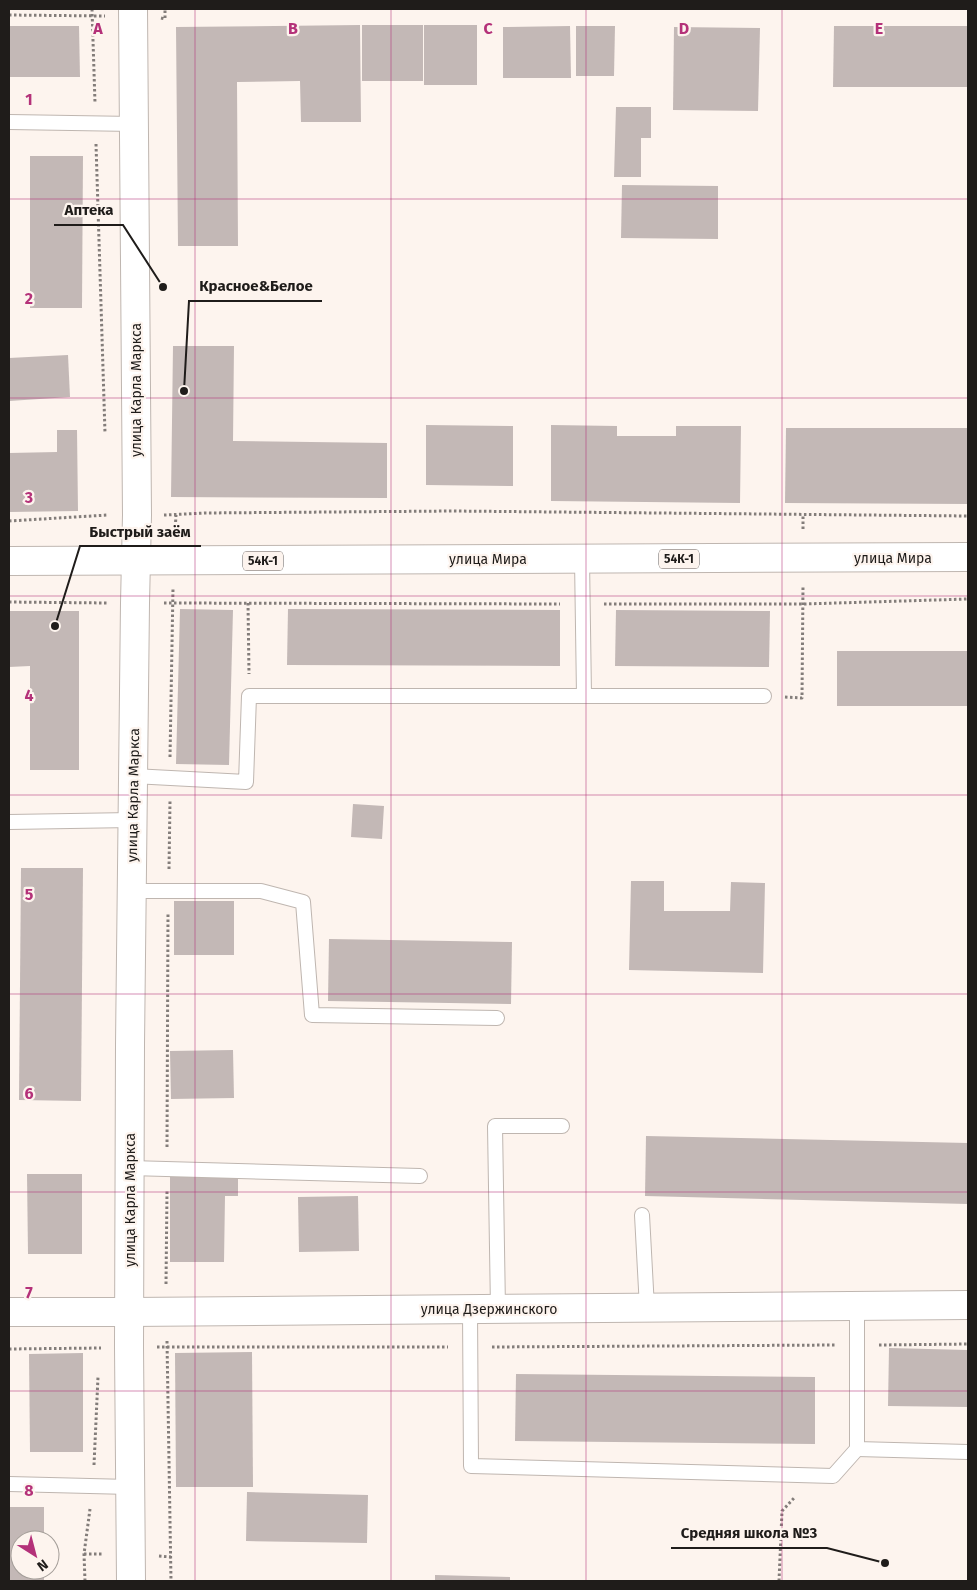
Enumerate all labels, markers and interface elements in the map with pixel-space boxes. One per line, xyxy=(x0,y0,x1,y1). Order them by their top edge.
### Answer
text: A xyxy=(92,19,103,38)
text: B xyxy=(288,19,298,38)
text: C xyxy=(483,19,493,38)
text: D xyxy=(679,19,689,38)
text: E xyxy=(875,19,883,38)
text: 1 xyxy=(25,90,33,109)
callout: Аптека xyxy=(54,195,123,225)
text: Аптека xyxy=(64,201,113,219)
callout: Красное&Белое xyxy=(189,271,322,301)
text: Красное&Белое xyxy=(199,277,313,295)
text: 2 xyxy=(25,289,33,308)
street label: улица Карла Маркса xyxy=(128,323,145,457)
text: 3 xyxy=(24,488,33,507)
callout: Быстрый заём xyxy=(80,516,201,546)
text: Быстрый заём xyxy=(89,523,191,541)
road number: 54К-1 xyxy=(659,550,699,568)
street label: улица Мира xyxy=(854,550,932,567)
street label: улица Мира xyxy=(449,551,527,568)
road number: 54К-1 xyxy=(243,552,283,570)
text: 4 xyxy=(24,686,34,705)
street label: улица Карла Маркса xyxy=(124,728,143,862)
text: 5 xyxy=(25,885,34,904)
text: 6 xyxy=(24,1084,34,1103)
street label: улица Карла Маркса xyxy=(122,1133,139,1267)
text: 7 xyxy=(25,1283,33,1302)
street label: улица Дзержинского xyxy=(421,1301,557,1318)
text: 8 xyxy=(24,1481,34,1500)
callout: Средняя школа №3 xyxy=(671,1518,827,1548)
text: Средняя школа №3 xyxy=(681,1524,817,1542)
north arrow xyxy=(10,1530,60,1580)
text: N xyxy=(34,1556,51,1575)

